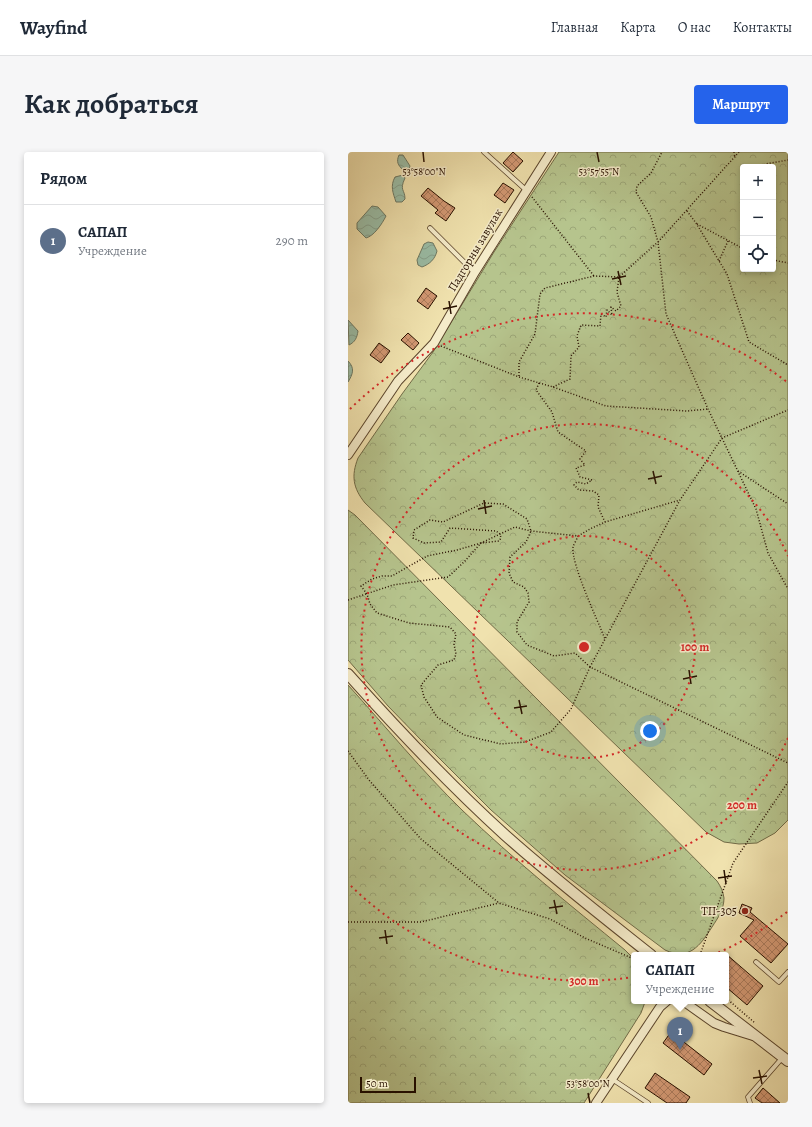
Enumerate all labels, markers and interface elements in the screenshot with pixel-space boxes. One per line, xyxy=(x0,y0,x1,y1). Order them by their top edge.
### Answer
text: Wayfind xyxy=(20,15,87,41)
text: Главная xyxy=(551,18,598,37)
text: Карта xyxy=(620,18,656,37)
text: О нас xyxy=(678,18,711,37)
text: Контакты xyxy=(733,18,792,37)
text: Как добраться xyxy=(24,85,199,123)
button: Маршрут xyxy=(694,85,788,124)
map controls xyxy=(740,164,776,272)
button: + xyxy=(740,164,776,200)
text: 53°58'00"N xyxy=(402,165,446,178)
text: 53°57'55"N xyxy=(579,165,619,178)
text: Рядом xyxy=(40,167,87,190)
button: − xyxy=(740,200,776,236)
street label: Падгорны завулак xyxy=(444,206,506,294)
text: САПАП xyxy=(78,222,127,242)
text: 1 xyxy=(51,232,55,249)
text: 290 m xyxy=(276,232,308,249)
button: locate xyxy=(740,236,776,272)
text: Учреждение xyxy=(78,242,147,259)
text: 100 m xyxy=(681,639,709,655)
centre of rings xyxy=(577,640,591,654)
your location xyxy=(640,721,660,741)
text: 200 m xyxy=(727,797,757,813)
place label: ТП-305 xyxy=(701,903,737,919)
marker: ТП-305 xyxy=(740,906,750,916)
popup xyxy=(631,952,729,1004)
text: САПАП xyxy=(646,960,695,980)
text: 300 m xyxy=(569,973,599,989)
text: Учреждение xyxy=(646,980,714,997)
pin: 1 xyxy=(667,1017,693,1050)
scale bar xyxy=(360,1075,416,1094)
text: 50 m xyxy=(366,1076,388,1091)
text: 53°58'00"N xyxy=(566,1077,610,1090)

